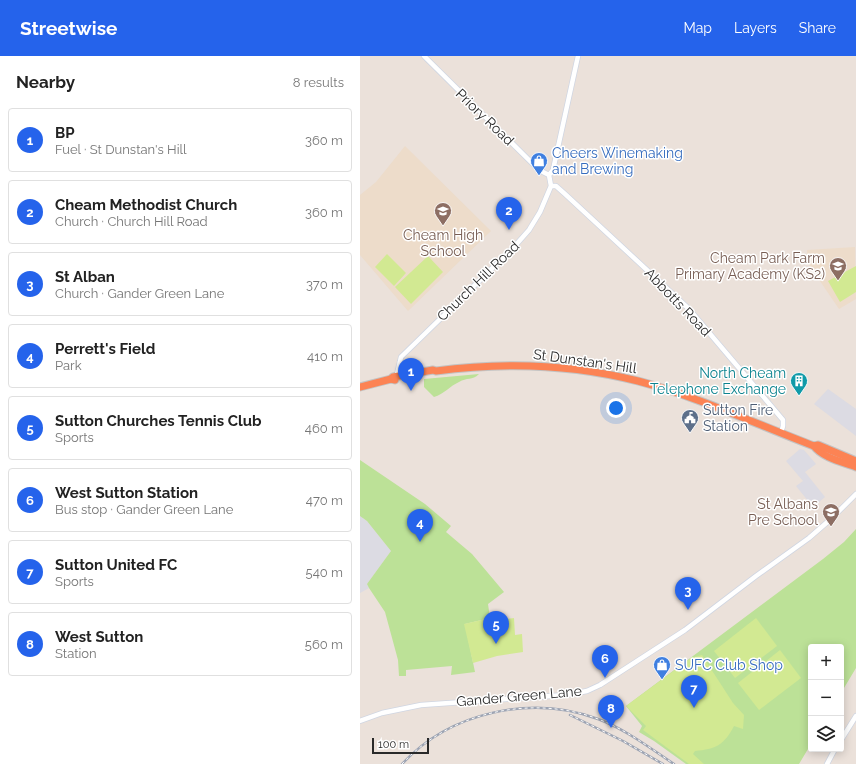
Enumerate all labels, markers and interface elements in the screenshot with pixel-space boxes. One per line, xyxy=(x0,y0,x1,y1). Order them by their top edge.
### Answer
text: Streetwise xyxy=(20,17,117,39)
text: Map xyxy=(684,20,712,36)
text: Layers xyxy=(734,20,777,36)
text: Share xyxy=(799,20,836,36)
text: Nearby xyxy=(16,72,75,92)
text: 8 results xyxy=(293,75,344,90)
street label: Priory Road xyxy=(453,85,517,149)
text: BP xyxy=(55,124,75,142)
text: 1 xyxy=(27,133,33,148)
text: 360 m xyxy=(305,133,343,148)
text: Fuel · St Dunstan's Hill xyxy=(55,142,187,157)
place label: Cheers Winemaking and Brewing xyxy=(552,145,683,177)
shop icon: Cheers Winemaking and Brewing xyxy=(529,151,549,176)
text: Cheam Methodist Church xyxy=(55,196,237,214)
pin: 2 xyxy=(496,197,522,230)
school or university icon: Cheam High School xyxy=(433,201,453,226)
text: 2 xyxy=(26,205,34,220)
text: 360 m xyxy=(305,205,343,220)
text: Church · Church Hill Road xyxy=(55,214,208,229)
place label: Cheam High School xyxy=(403,227,483,259)
street label: Church Hill Road xyxy=(434,238,522,324)
place label: Cheam Park Farm Primary Academy (KS2) xyxy=(675,250,825,282)
school or university icon: Cheam Park Farm Primary Academy (KS2) xyxy=(828,256,848,281)
street label: Abbotts Road xyxy=(642,265,714,339)
text: St Alban xyxy=(55,268,115,286)
text: 3 xyxy=(26,277,34,292)
text: 370 m xyxy=(306,277,343,292)
text: Church · Gander Green Lane xyxy=(55,286,224,301)
text: Perrett's Field xyxy=(55,340,155,358)
street label: St Dunstan's Hill xyxy=(532,346,638,376)
text: 4 xyxy=(26,349,34,364)
text: 410 m xyxy=(307,349,343,364)
text: Park xyxy=(55,358,82,373)
pin: 1 xyxy=(398,358,424,391)
place label: North Cheam Telephone Exchange xyxy=(650,365,786,397)
building icon: North Cheam Telephone Exchange xyxy=(789,371,809,396)
your location xyxy=(606,398,626,418)
place label: Sutton Fire Station xyxy=(703,402,773,434)
public building icon: Sutton Fire Station xyxy=(680,408,700,433)
text: Sutton Churches Tennis Club xyxy=(55,412,262,430)
text: 5 xyxy=(26,421,34,436)
text: 460 m xyxy=(305,421,343,436)
text: Sports xyxy=(55,430,94,445)
text: West Sutton Station xyxy=(55,484,198,502)
text: 6 xyxy=(26,493,34,508)
text: 470 m xyxy=(306,493,343,508)
place label: St Albans Pre School xyxy=(748,496,818,528)
text: Bus stop · Gander Green Lane xyxy=(55,502,233,517)
school or university icon: St Albans Pre School xyxy=(821,502,841,527)
pin: 4 xyxy=(407,509,433,542)
text: Sutton United FC xyxy=(55,556,177,574)
text: 7 xyxy=(26,565,34,580)
text: 540 m xyxy=(306,565,343,580)
text: Sports xyxy=(55,574,94,589)
pin: 3 xyxy=(675,577,701,610)
pin: 5 xyxy=(483,611,509,644)
text: West Sutton xyxy=(55,628,143,646)
text: 8 xyxy=(26,637,34,652)
text: 560 m xyxy=(305,637,343,652)
map controls xyxy=(808,644,844,752)
button: + xyxy=(808,644,844,680)
pin: 6 xyxy=(592,645,618,678)
text: Station xyxy=(55,646,97,661)
shop icon: SUFC Club Shop xyxy=(652,655,672,680)
place label: SUFC Club Shop xyxy=(675,657,783,673)
pin: 7 xyxy=(681,675,707,708)
button: − xyxy=(808,680,844,716)
street label: Gander Green Lane xyxy=(456,683,582,709)
pin: 8 xyxy=(598,695,624,728)
button: layers xyxy=(808,716,844,752)
scale bar xyxy=(372,736,429,755)
text: 100 m xyxy=(378,738,409,751)

